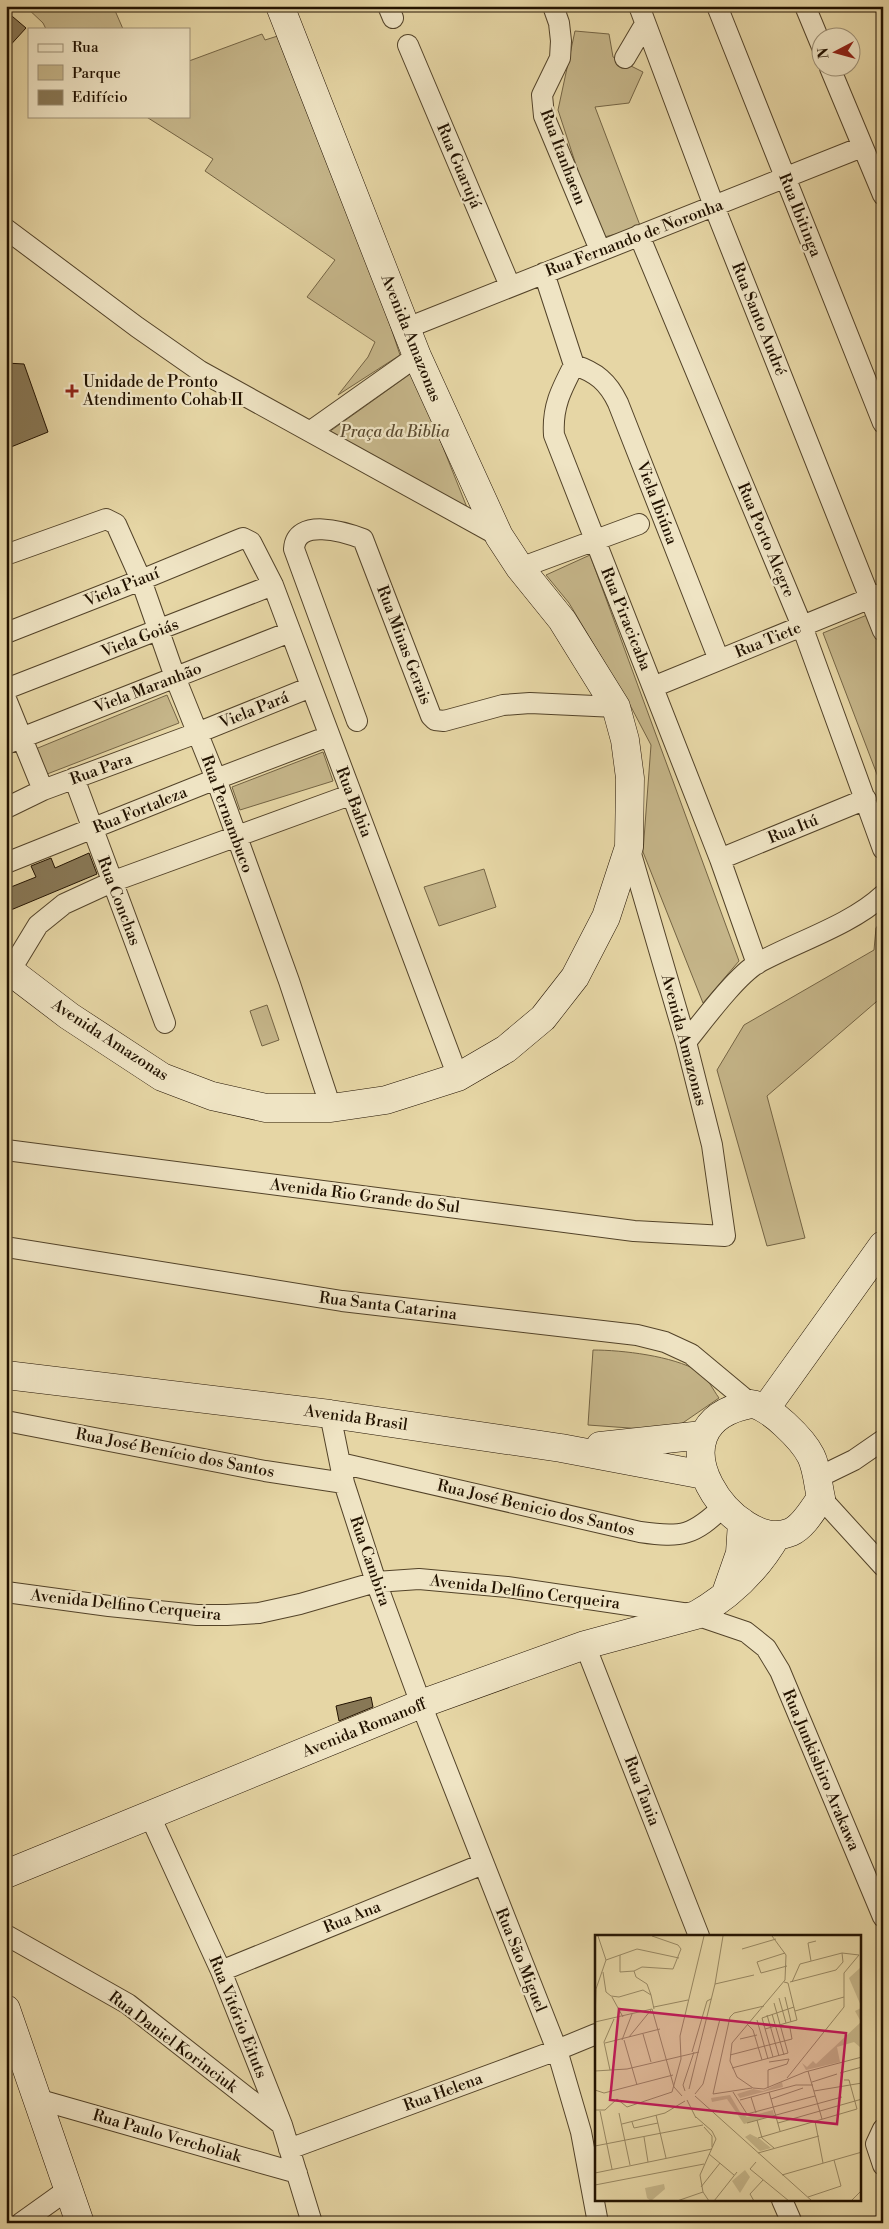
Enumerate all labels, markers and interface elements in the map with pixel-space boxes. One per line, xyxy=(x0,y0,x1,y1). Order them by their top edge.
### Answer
legend xyxy=(28,28,190,118)
north arrow xyxy=(812,28,862,78)
text: Rua xyxy=(72,38,99,57)
text: N xyxy=(815,47,834,60)
text: Parque xyxy=(72,64,121,83)
text: Edifício xyxy=(72,88,128,107)
street label: Rua Itanhaem xyxy=(536,106,590,208)
street label: Rua Guarujá xyxy=(432,120,486,212)
street label: Rua Ibitinga xyxy=(774,170,826,261)
street label: Rua Fernando de Noronha xyxy=(542,195,727,281)
street label: Rua Santo André xyxy=(727,259,791,379)
street label: Avenida Amazonas xyxy=(376,270,446,405)
place label: Unidade de Pronto Atendimento Cohab II xyxy=(82,372,243,410)
marker: Unidade de Pronto Atendimento Cohab II xyxy=(65,384,79,398)
park label: Praça da Biblia xyxy=(339,422,450,442)
street label: Viela Ibiúna xyxy=(632,458,682,548)
street label: Rua Porto Alegre xyxy=(733,480,799,600)
street label: Viela Piauí xyxy=(81,563,163,611)
street label: Rua Piracicaba xyxy=(596,564,656,674)
street label: Rua Minas Gerais xyxy=(372,583,436,707)
street label: Viela Goiás xyxy=(98,614,181,662)
street label: Rua Tiete xyxy=(732,618,804,662)
street label: Viela Maranhão xyxy=(91,658,205,718)
street label: Viela Pará xyxy=(215,687,293,733)
street label: Rua Para xyxy=(67,748,136,789)
street label: Rua Pernambuco xyxy=(196,752,258,876)
street label: Rua Bahia xyxy=(331,764,377,841)
street label: Rua Fortaleza xyxy=(90,782,191,838)
street label: Rua Itú xyxy=(765,810,821,848)
street label: Rua Conchas xyxy=(93,854,145,948)
street label: Avenida Amazonas xyxy=(657,971,711,1108)
street label: Avenida Amazonas xyxy=(47,994,172,1085)
street label: Avenida Rio Grande do Sul xyxy=(268,1174,461,1218)
street label: Rua Santa Catarina xyxy=(318,1288,459,1325)
street label: Avenida Brasil xyxy=(302,1401,409,1435)
street label: Rua José Benício dos Santos xyxy=(74,1424,276,1482)
street label: Rua José Benicio dos Santos xyxy=(435,1476,637,1540)
street label: Rua Cambira xyxy=(345,1513,395,1610)
street label: Avenida Delfino Cerqueira xyxy=(428,1570,622,1614)
street label: Avenida Delfino Cerqueira xyxy=(29,1585,223,1625)
street label: Rua Junkishiro Arakawa xyxy=(778,1686,864,1855)
street label: Avenida Romanoff xyxy=(298,1694,430,1762)
street label: Rua Tania xyxy=(620,1753,665,1829)
street label: Rua Ana xyxy=(320,1896,384,1938)
street label: Rua São Miguel xyxy=(491,1905,551,2015)
inset map xyxy=(595,1935,862,2202)
street label: Rua Vitório Eituts xyxy=(204,1953,272,2081)
street label: Rua Daniel Korinciuk xyxy=(105,1987,243,2098)
street label: Rua Helena xyxy=(401,2068,486,2116)
street label: Rua Paulo Vercholiak xyxy=(90,2105,245,2167)

